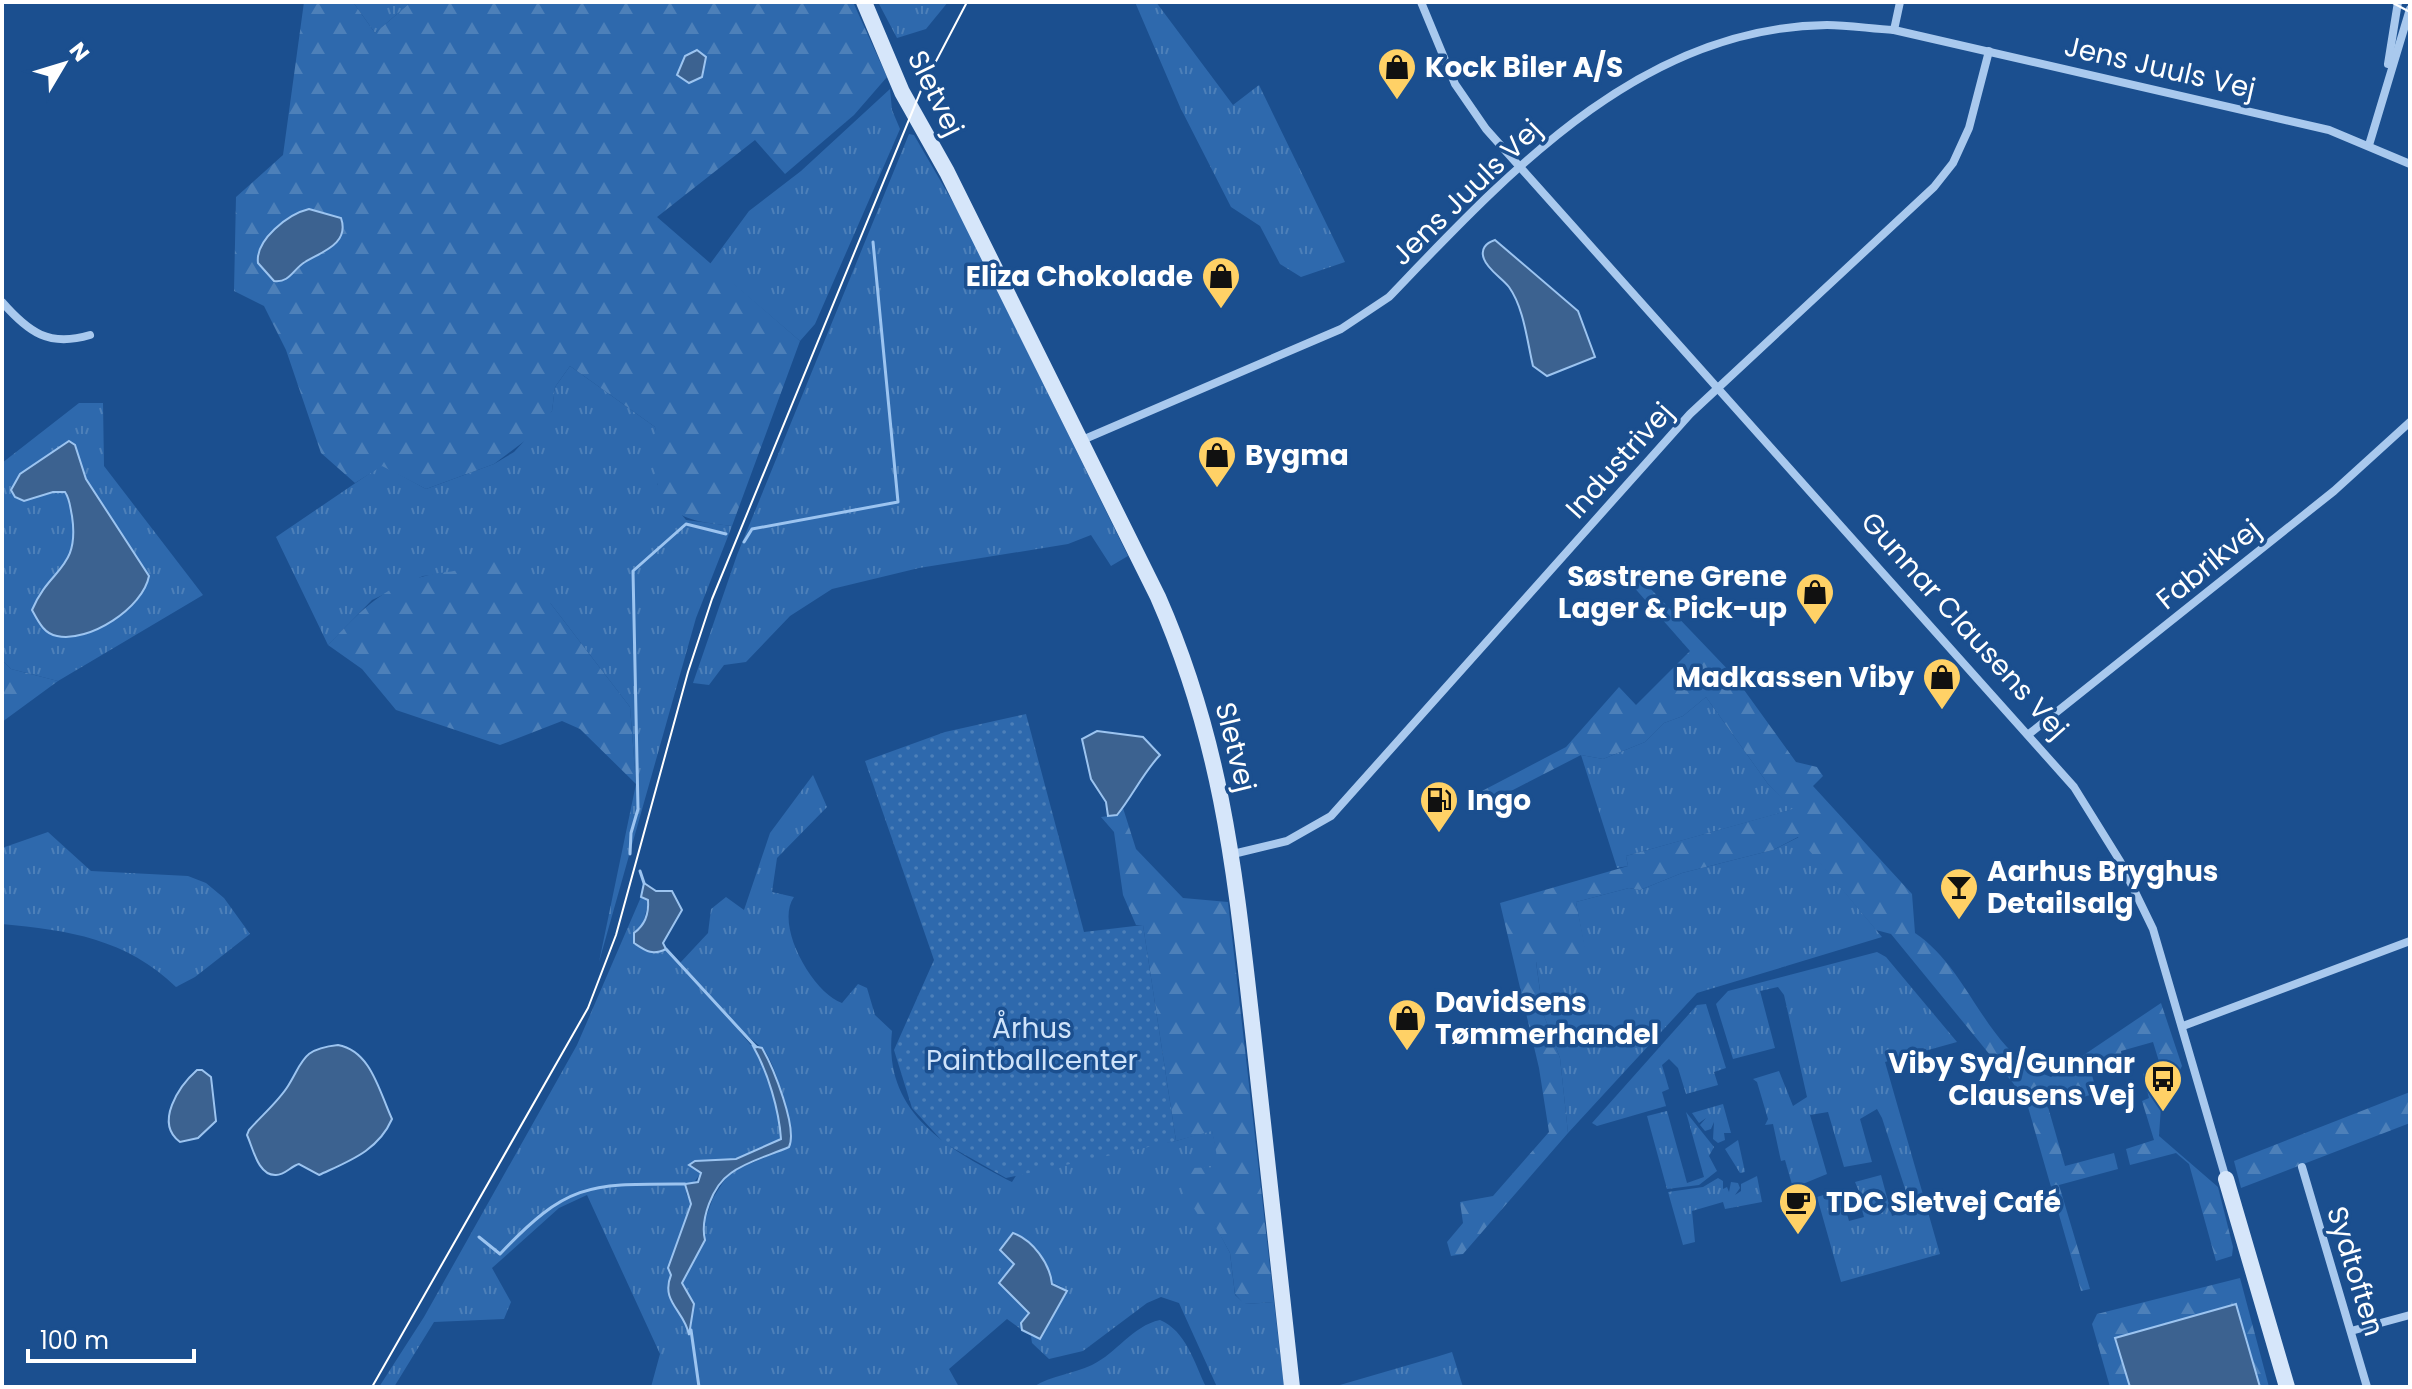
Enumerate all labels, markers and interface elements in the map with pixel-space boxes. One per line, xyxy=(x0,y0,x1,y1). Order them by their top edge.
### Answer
north arrow xyxy=(24,24,104,104)
street label: Jens Juuls Vej xyxy=(2060,27,2259,108)
text: N xyxy=(62,36,97,68)
street label: Sletvej xyxy=(898,44,973,143)
shop icon: Kock Biler A/S xyxy=(1376,46,1418,101)
place label: Kock Biler A/S xyxy=(1425,48,1623,87)
street label: Jens Juuls Vej xyxy=(1383,111,1550,274)
shop icon: Eliza Chokolade xyxy=(1200,255,1242,310)
place label: Eliza Chokolade xyxy=(966,257,1193,296)
street label: Industrivej xyxy=(1557,394,1682,527)
shop icon: Bygma xyxy=(1196,434,1238,489)
place label: Bygma xyxy=(1245,436,1349,475)
street label: Gunnar Clausens Vej xyxy=(1852,503,2077,747)
street label: Fabrikvej xyxy=(2148,510,2269,618)
place label: Søstrene Grene Lager & Pick-up xyxy=(1558,557,1787,628)
shop icon: Søstrene Grene Lager & Pick-up xyxy=(1794,571,1836,626)
shop icon: Madkassen Viby xyxy=(1921,656,1963,711)
place label: Madkassen Viby xyxy=(1675,658,1914,697)
street label: Sletvej xyxy=(1206,698,1265,796)
fuel station icon: Ingo xyxy=(1418,779,1460,834)
place label: Ingo xyxy=(1467,781,1531,820)
place label: Aarhus Bryghus Detailsalg xyxy=(1987,852,2218,923)
bar icon: Aarhus Bryghus Detailsalg xyxy=(1938,866,1980,921)
place label: Davidsens Tømmerhandel xyxy=(1435,983,1659,1054)
shop icon: Davidsens Tømmerhandel xyxy=(1386,997,1428,1052)
park label: Århus Paintballcenter xyxy=(926,1009,1138,1080)
place label: Viby Syd/Gunnar Clausens Vej xyxy=(1888,1044,2135,1115)
bus stop icon: Viby Syd/Gunnar Clausens Vej xyxy=(2142,1058,2184,1113)
cafe icon: TDC Sletvej Café xyxy=(1777,1181,1819,1236)
place label: TDC Sletvej Café xyxy=(1826,1183,2061,1222)
street label: Sydtoften xyxy=(2317,1201,2394,1341)
scale bar xyxy=(28,1313,194,1363)
text: 100 m xyxy=(40,1324,109,1357)

